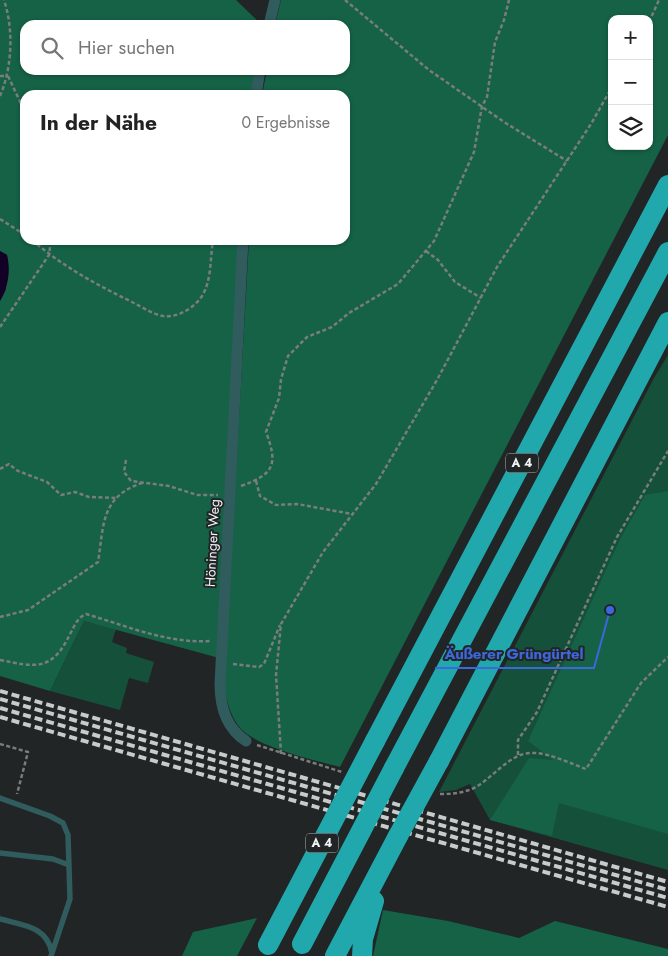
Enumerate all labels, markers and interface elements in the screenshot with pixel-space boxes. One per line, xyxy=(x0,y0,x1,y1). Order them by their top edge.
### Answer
map controls xyxy=(608,15,653,150)
button: + xyxy=(608,15,653,60)
search box xyxy=(20,20,350,75)
icon: search xyxy=(38,34,66,62)
text: Hier suchen xyxy=(78,34,175,61)
button: − xyxy=(608,60,653,105)
button: layers xyxy=(608,105,653,150)
text: In der Nähe xyxy=(40,108,157,138)
text: 0 Ergebnisse xyxy=(241,111,330,134)
road number: A 4 xyxy=(506,453,538,472)
street label: Höninger Weg xyxy=(200,498,224,588)
callout: Äußerer Grüngürtel xyxy=(435,638,594,668)
text: Äußerer Grüngürtel xyxy=(443,643,584,665)
road number: A 4 xyxy=(306,834,338,852)

